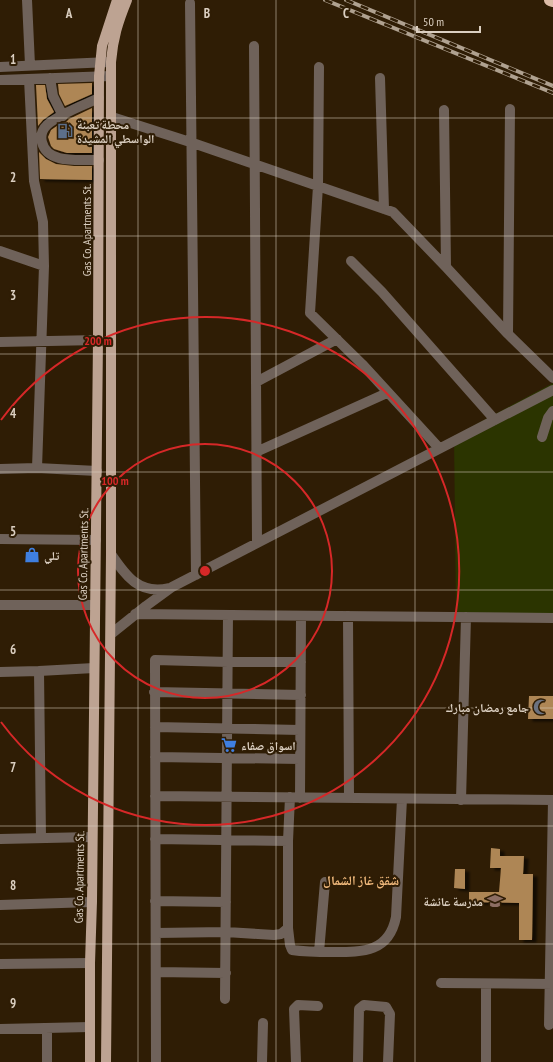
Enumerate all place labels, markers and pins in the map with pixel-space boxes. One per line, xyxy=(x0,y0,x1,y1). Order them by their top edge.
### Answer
place label: محطة تعبئة الواسطي المشيدة xyxy=(77,117,154,148)
fuel station icon: محطة تعبئة الواسطي المشيدة xyxy=(56,122,74,140)
shop icon: تلي xyxy=(23,546,41,564)
place label: تلي xyxy=(44,548,60,565)
centre of rings xyxy=(198,564,212,578)
mosque icon: جامع رمضان مبارك xyxy=(532,698,550,716)
place label: جامع رمضان مبارك xyxy=(446,700,529,716)
supermarket icon: اسواق صفاء xyxy=(220,736,238,754)
place label: اسواق صفاء xyxy=(241,738,296,754)
school or university icon: مدرسة عائشة xyxy=(486,892,504,910)
place label: مدرسة عائشة xyxy=(424,894,483,909)

